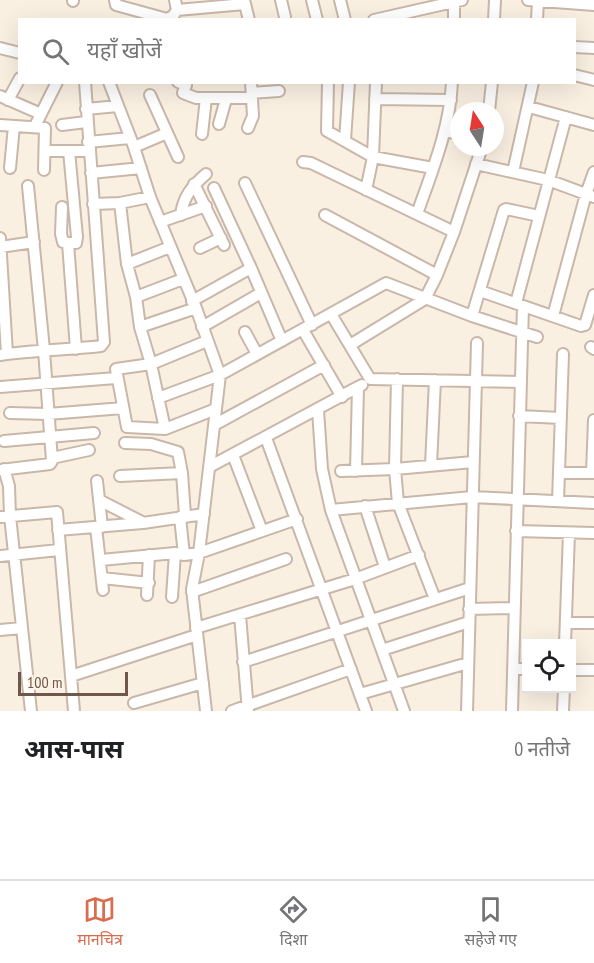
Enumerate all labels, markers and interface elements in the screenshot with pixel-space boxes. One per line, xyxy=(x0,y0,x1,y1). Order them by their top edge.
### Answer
search box xyxy=(18,18,576,84)
icon: search xyxy=(39,35,72,68)
text: यहाँ खोजें xyxy=(87,36,162,64)
north arrow xyxy=(450,102,504,156)
map controls xyxy=(522,639,576,693)
button: locate xyxy=(522,639,576,693)
scale bar xyxy=(18,669,128,696)
text: 100 m xyxy=(27,672,62,692)
text: आस-पास xyxy=(24,732,124,765)
text: 0 नतीजे xyxy=(514,736,570,762)
tab: मानचित्र xyxy=(77,893,123,952)
tab: दिशा xyxy=(277,893,310,952)
tab: सहेजे गए xyxy=(464,893,517,952)

